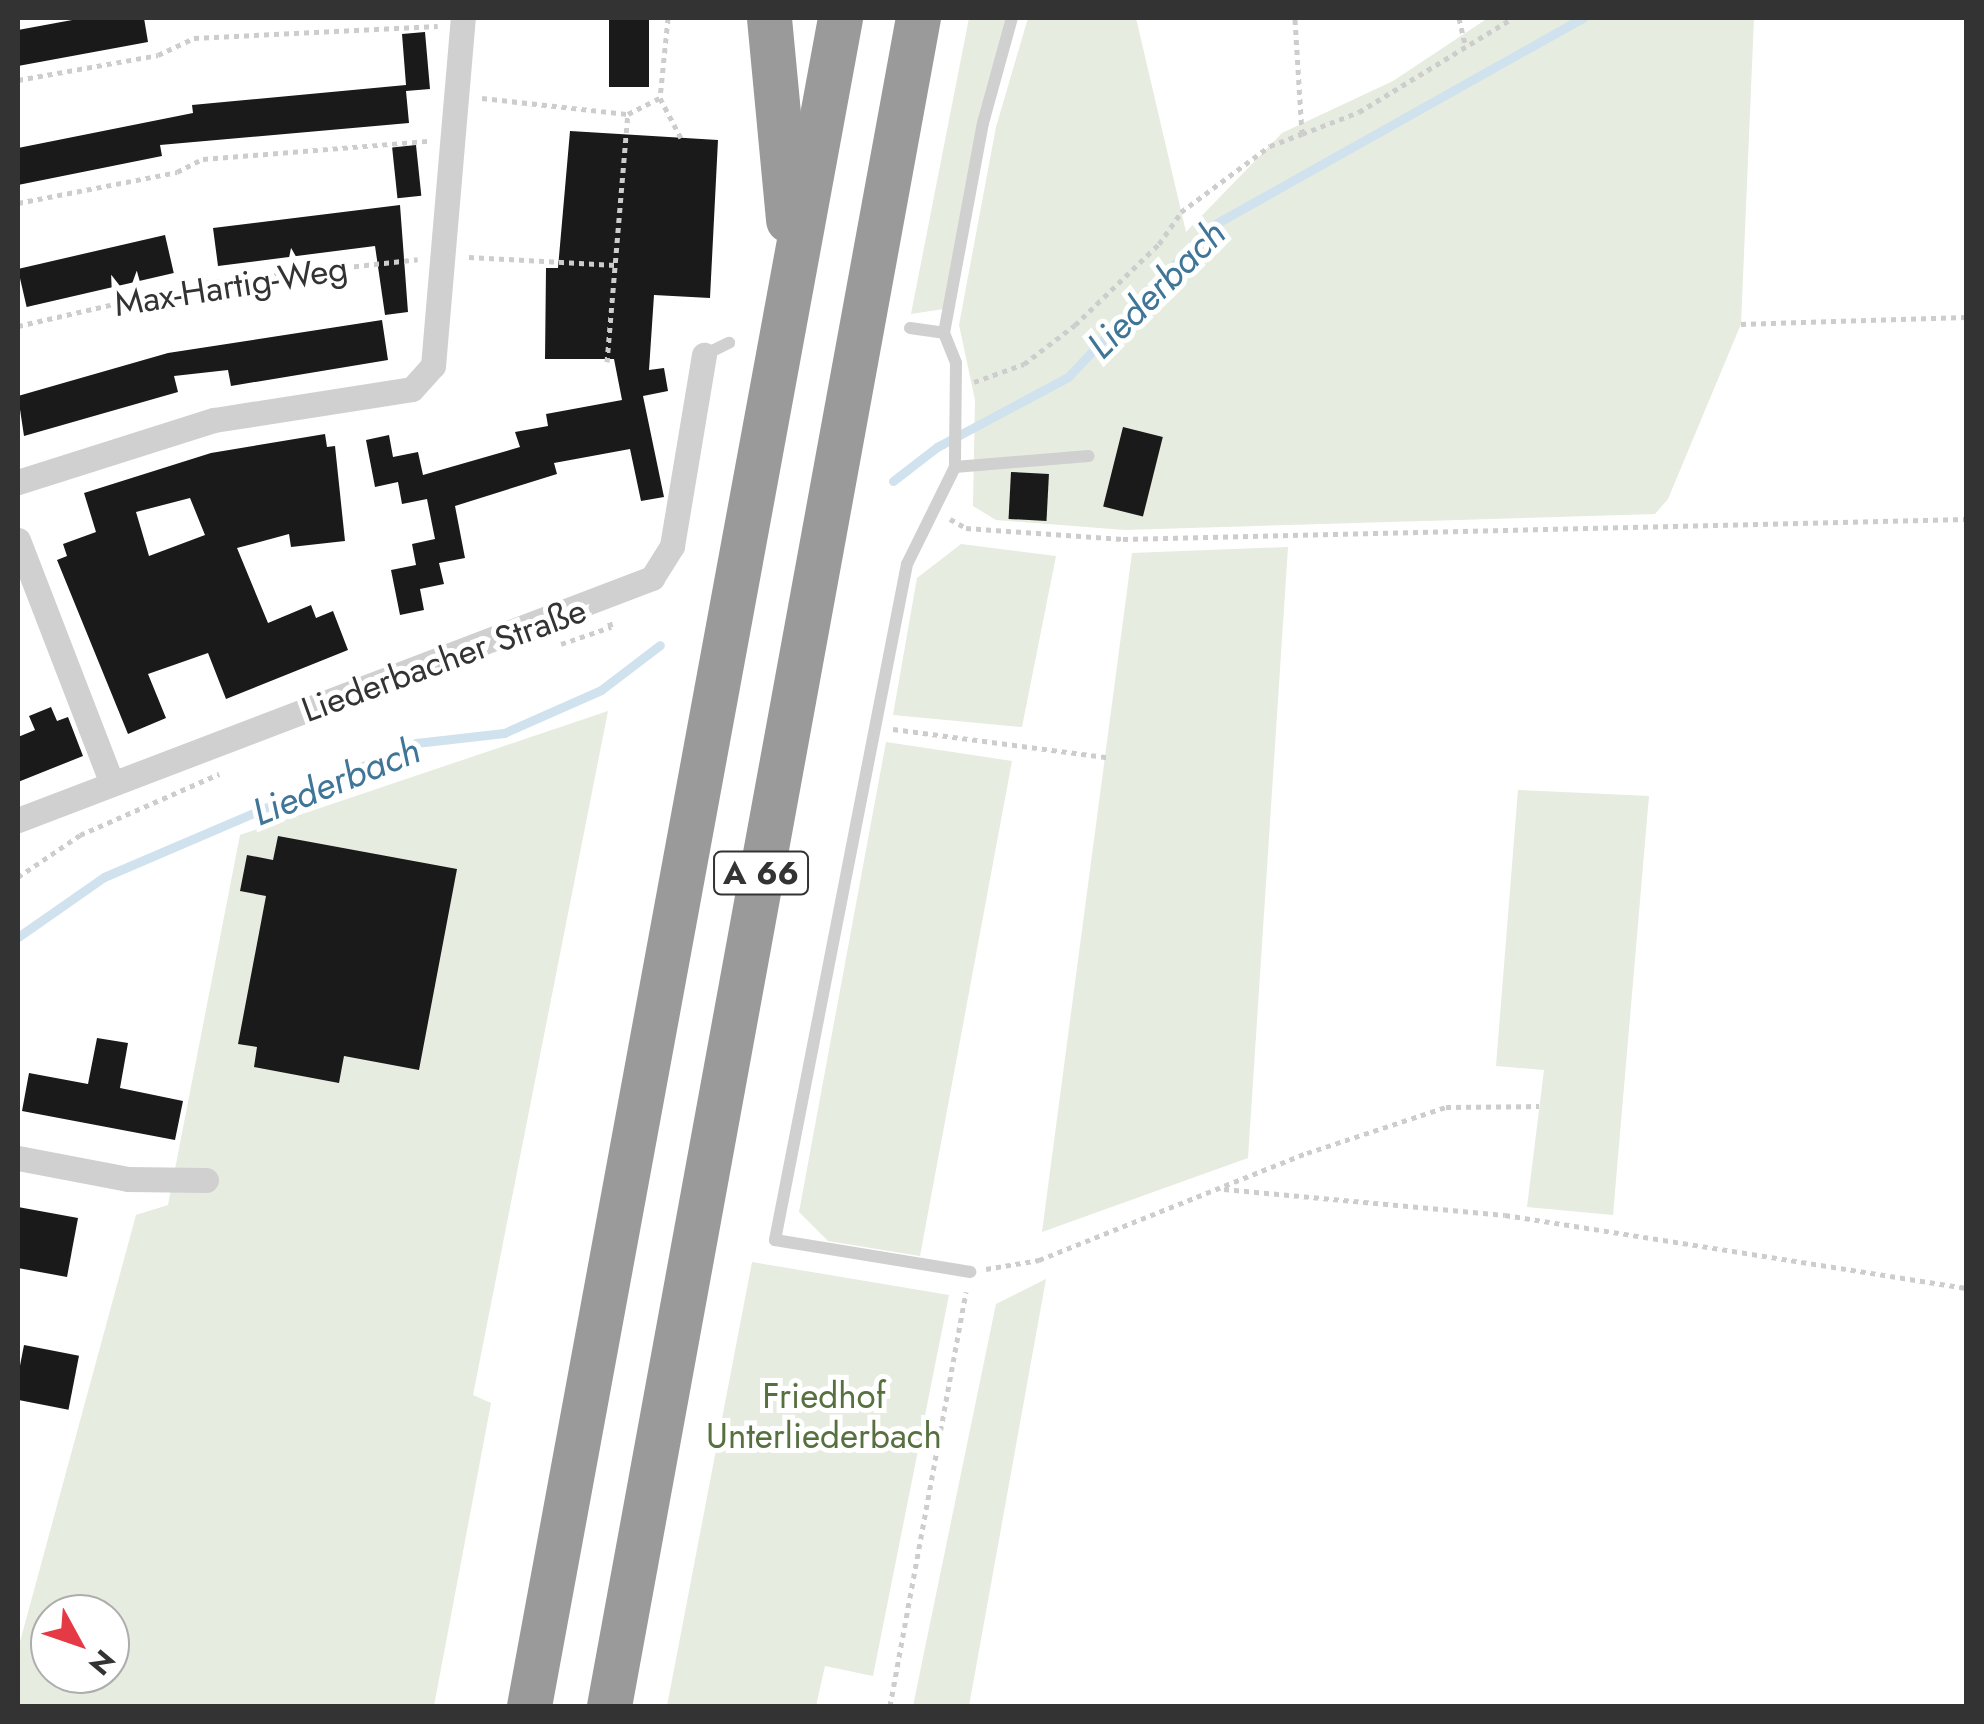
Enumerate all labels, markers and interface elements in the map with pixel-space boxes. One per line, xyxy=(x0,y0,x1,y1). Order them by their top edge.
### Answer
water label: Liederbach xyxy=(1077,210,1235,368)
street label: Max-Hartig-Weg xyxy=(111,247,351,325)
street label: Liederbacher Straße xyxy=(296,589,592,731)
water label: Liederbach xyxy=(245,727,427,835)
road number: A 66 xyxy=(711,846,811,900)
park label: Friedhof Unterliederbach xyxy=(706,1375,942,1457)
north arrow xyxy=(30,1594,130,1694)
text: N xyxy=(79,1641,125,1684)

